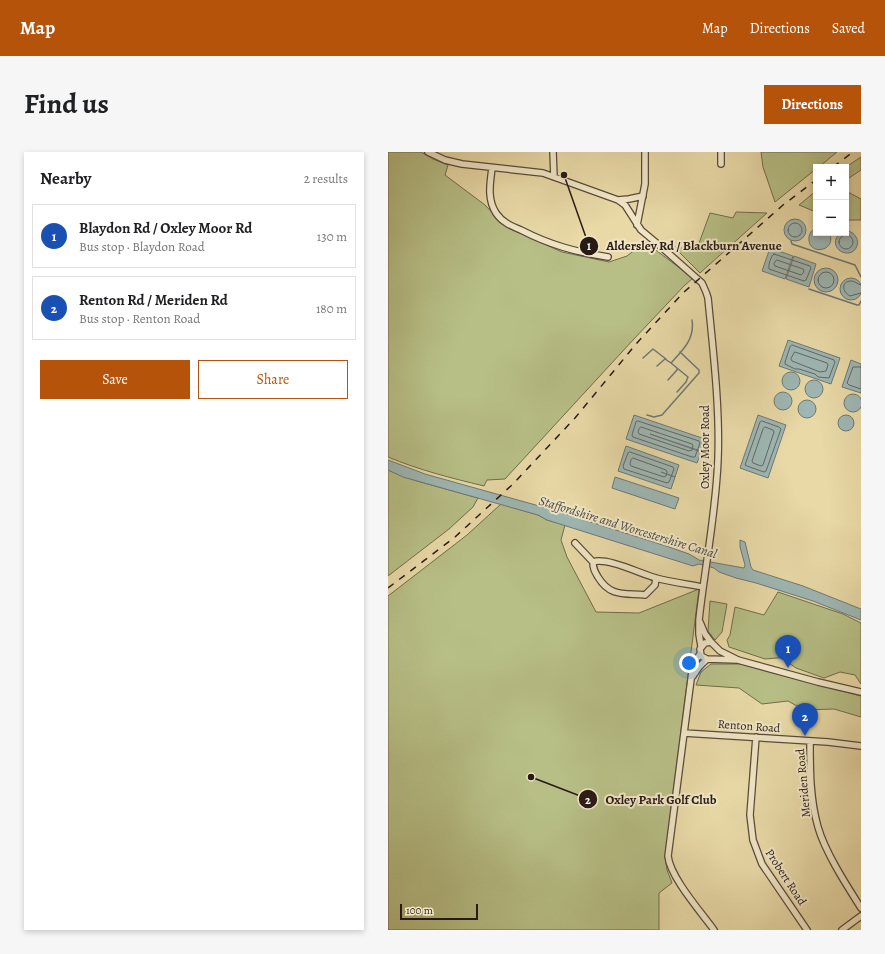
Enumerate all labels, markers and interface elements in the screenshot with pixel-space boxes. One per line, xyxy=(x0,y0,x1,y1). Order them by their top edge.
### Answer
text: Map xyxy=(20,15,55,41)
text: Map xyxy=(702,19,728,38)
text: Directions xyxy=(750,19,810,38)
text: Saved xyxy=(832,19,865,38)
text: Find us xyxy=(24,85,109,123)
button: Directions xyxy=(764,85,861,124)
map controls xyxy=(813,164,849,236)
button: + xyxy=(813,164,849,200)
text: Nearby xyxy=(40,167,91,190)
text: 2 results xyxy=(304,170,348,187)
button: − xyxy=(813,200,849,236)
text: Blaydon Rd / Oxley Moor Rd xyxy=(79,218,252,238)
text: 1 xyxy=(52,228,56,245)
text: 130 m xyxy=(317,228,347,245)
callout: Aldersley Rd / Blackburn Avenue xyxy=(579,233,790,258)
text: Aldersley Rd / Blackburn Avenue xyxy=(605,237,782,254)
text: Bus stop · Blaydon Road xyxy=(79,238,205,255)
text: 1 xyxy=(587,238,592,254)
text: Renton Rd / Meriden Rd xyxy=(79,290,228,310)
text: 2 xyxy=(51,300,57,317)
text: 180 m xyxy=(316,300,347,317)
text: Bus stop · Renton Road xyxy=(79,310,200,327)
button: Save xyxy=(40,360,190,399)
button: Share xyxy=(198,360,348,399)
street label: Oxley Moor Road xyxy=(697,405,713,489)
water label: Staffordshire and Worcestershire Canal xyxy=(537,492,720,562)
pin: 1 xyxy=(775,635,801,668)
your location xyxy=(679,653,699,673)
pin: 2 xyxy=(792,703,818,736)
street label: Renton Road xyxy=(717,716,781,736)
street label: Meriden Road xyxy=(792,747,814,818)
callout: Oxley Park Golf Club xyxy=(578,787,725,812)
text: Oxley Park Golf Club xyxy=(605,791,717,808)
text: 2 xyxy=(585,792,591,808)
street label: Probert Road xyxy=(762,846,811,909)
scale bar xyxy=(400,902,478,921)
text: 100 m xyxy=(406,903,433,918)

